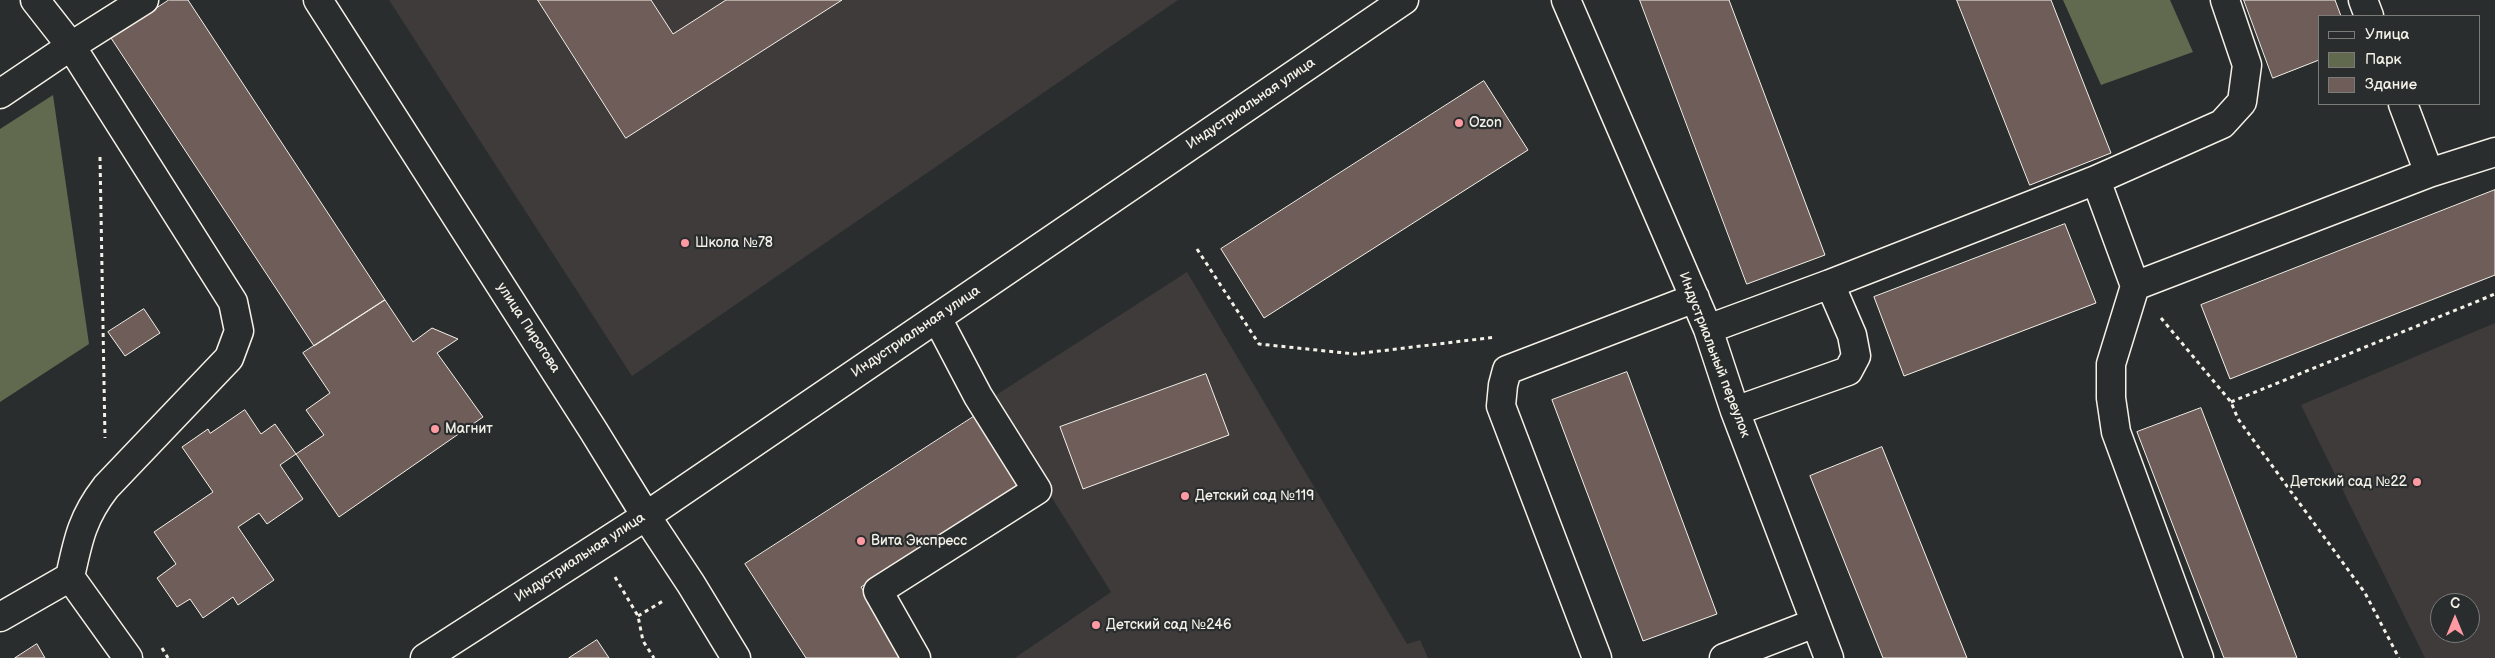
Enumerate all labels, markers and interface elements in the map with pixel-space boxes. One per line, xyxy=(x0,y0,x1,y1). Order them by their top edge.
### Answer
legend xyxy=(2318,15,2480,105)
text: Улица xyxy=(2365,25,2409,44)
text: Парк xyxy=(2365,50,2402,69)
street label: Индустриальная улица xyxy=(1183,55,1319,153)
text: Здание xyxy=(2365,75,2417,94)
place label: Ozon xyxy=(1469,115,1502,131)
marker: Ozon xyxy=(1453,117,1465,129)
place label: Школа №78 xyxy=(695,235,773,251)
marker: Школа №78 xyxy=(679,237,691,249)
street label: Индустриальный переулок xyxy=(1675,270,1753,440)
street label: улица Пирогова xyxy=(493,280,563,376)
street label: Индустриальная улица xyxy=(848,283,984,381)
place label: Магнит xyxy=(445,421,493,437)
marker: Магнит xyxy=(429,423,441,435)
place label: Детский сад №22 xyxy=(2290,474,2407,490)
marker: Детский сад №22 xyxy=(2411,476,2423,488)
place label: Детский сад №119 xyxy=(1195,488,1314,504)
marker: Детский сад №119 xyxy=(1179,490,1191,502)
street label: Индустриальная улица xyxy=(512,510,648,606)
place label: Вита Экспресс xyxy=(871,533,967,549)
marker: Вита Экспресс xyxy=(855,535,867,547)
north arrow xyxy=(2430,593,2480,643)
text: С xyxy=(2450,595,2460,612)
place label: Детский сад №246 xyxy=(1106,617,1231,633)
marker: Детский сад №246 xyxy=(1090,619,1102,631)

